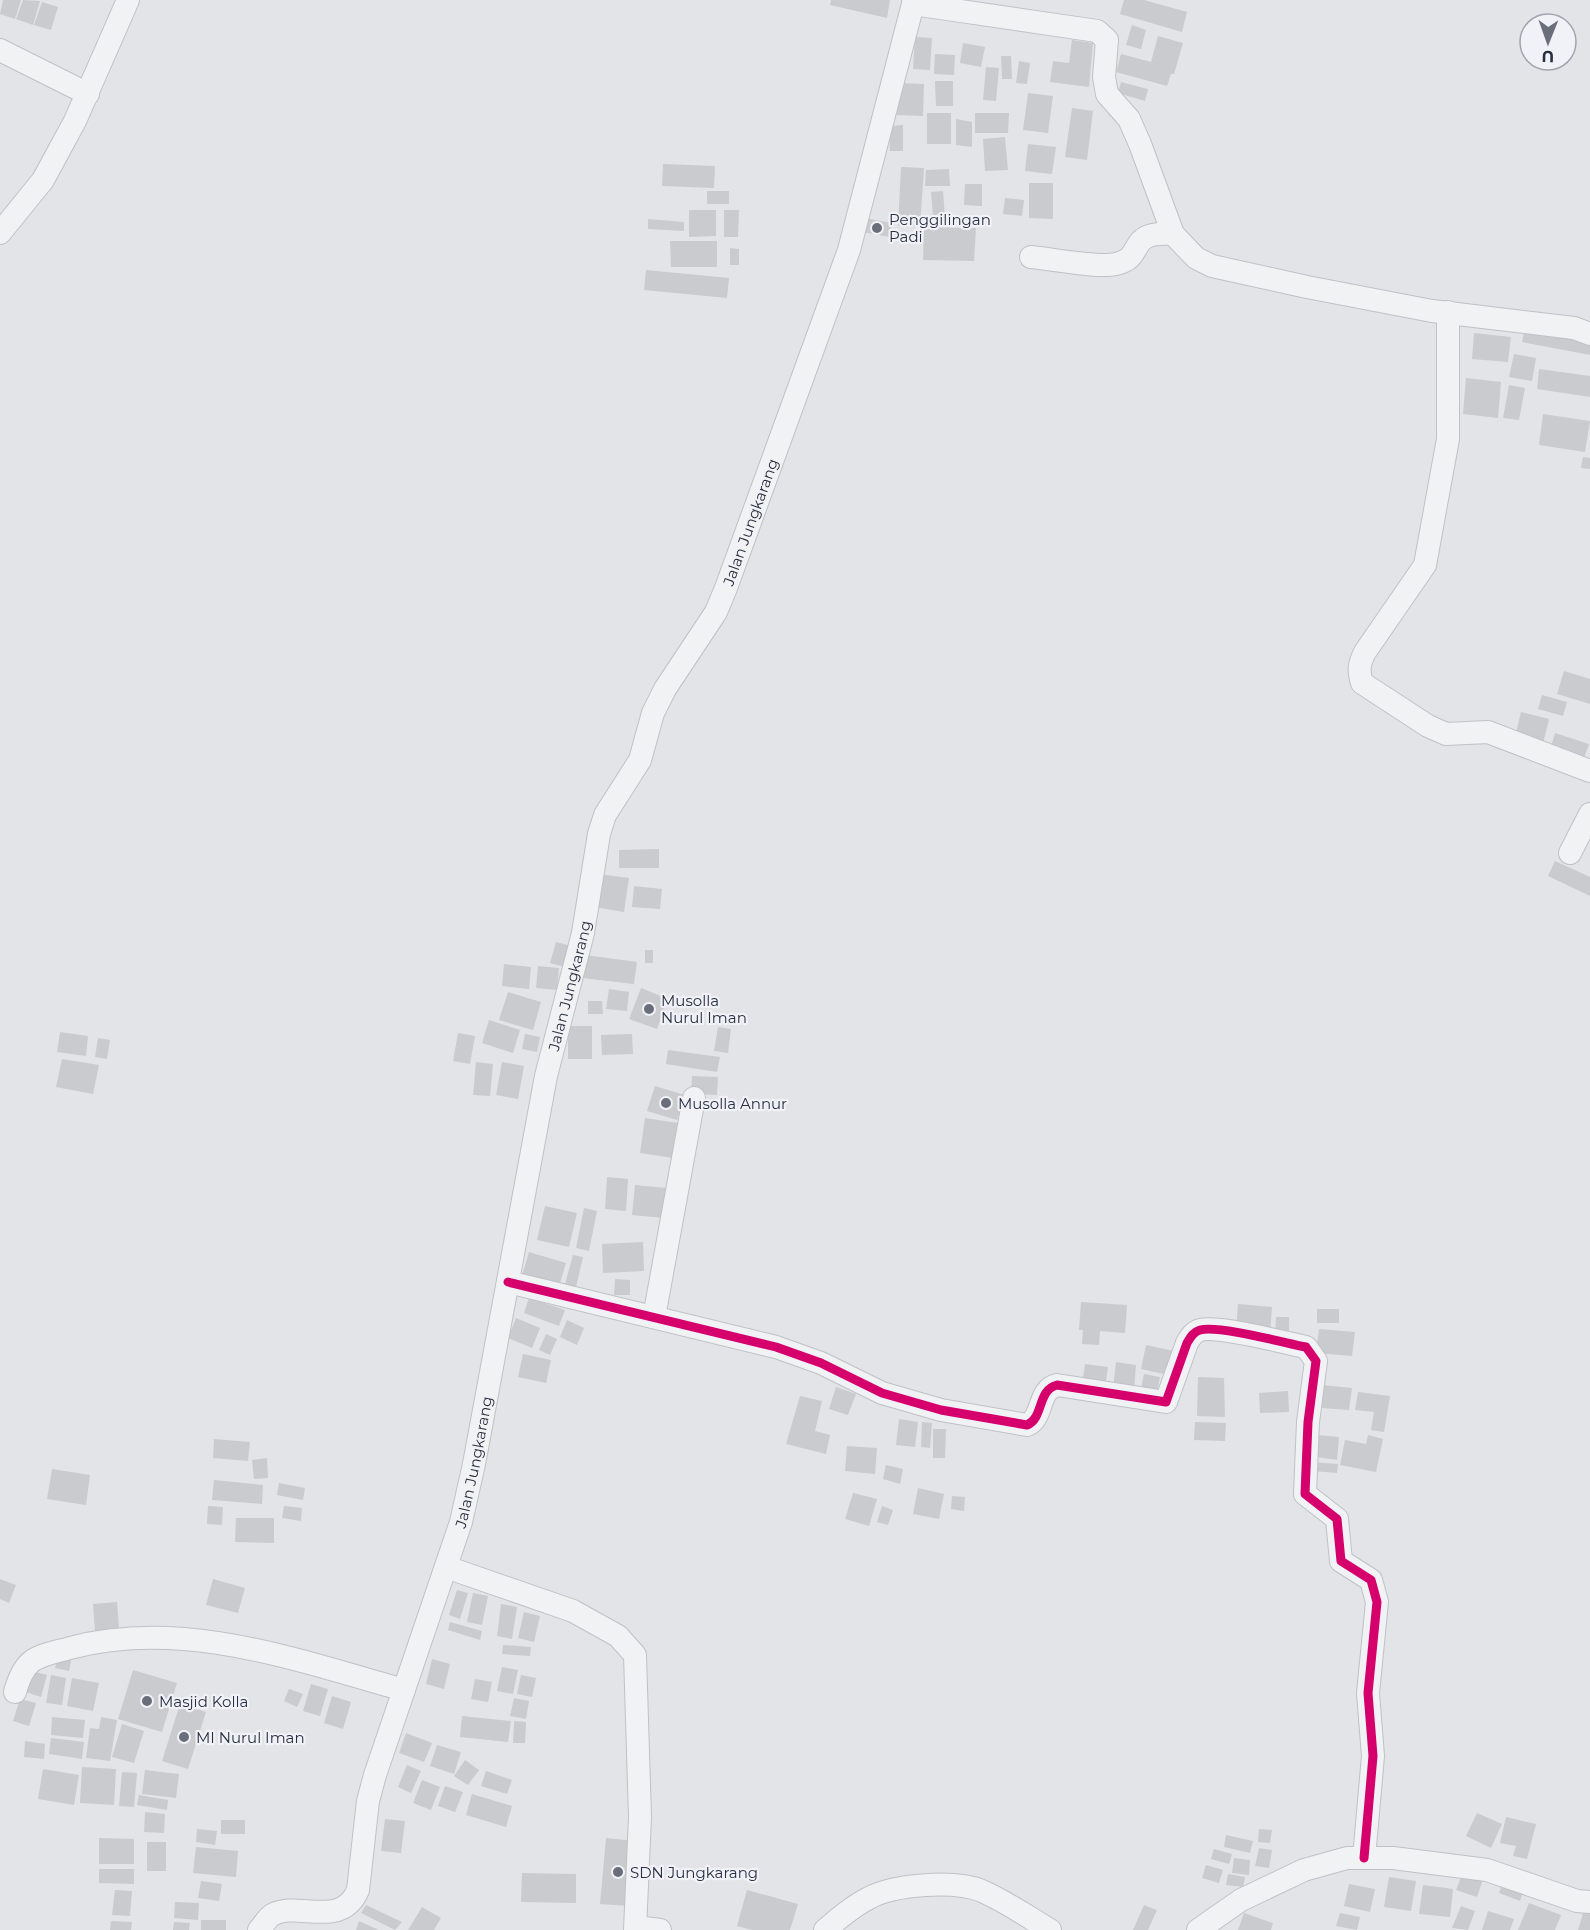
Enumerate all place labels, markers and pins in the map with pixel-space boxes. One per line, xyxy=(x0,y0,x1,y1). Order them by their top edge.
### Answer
place label: Penggilingan Padi xyxy=(889,210,991,246)
marker: Penggilingan Padi xyxy=(870,221,884,235)
place label: Musolla Nurul Iman xyxy=(661,991,747,1027)
marker: Musolla Nurul Iman xyxy=(642,1002,656,1016)
place label: Musolla Annur xyxy=(678,1094,787,1113)
marker: Musolla Annur xyxy=(659,1096,673,1110)
place label: Masjid Kolla xyxy=(159,1692,248,1711)
marker: Masjid Kolla xyxy=(140,1694,154,1708)
place label: MI Nurul Iman xyxy=(196,1728,305,1747)
marker: MI Nurul Iman xyxy=(177,1730,191,1744)
place label: SDN Jungkarang xyxy=(630,1863,758,1882)
marker: SDN Jungkarang xyxy=(611,1865,625,1879)

